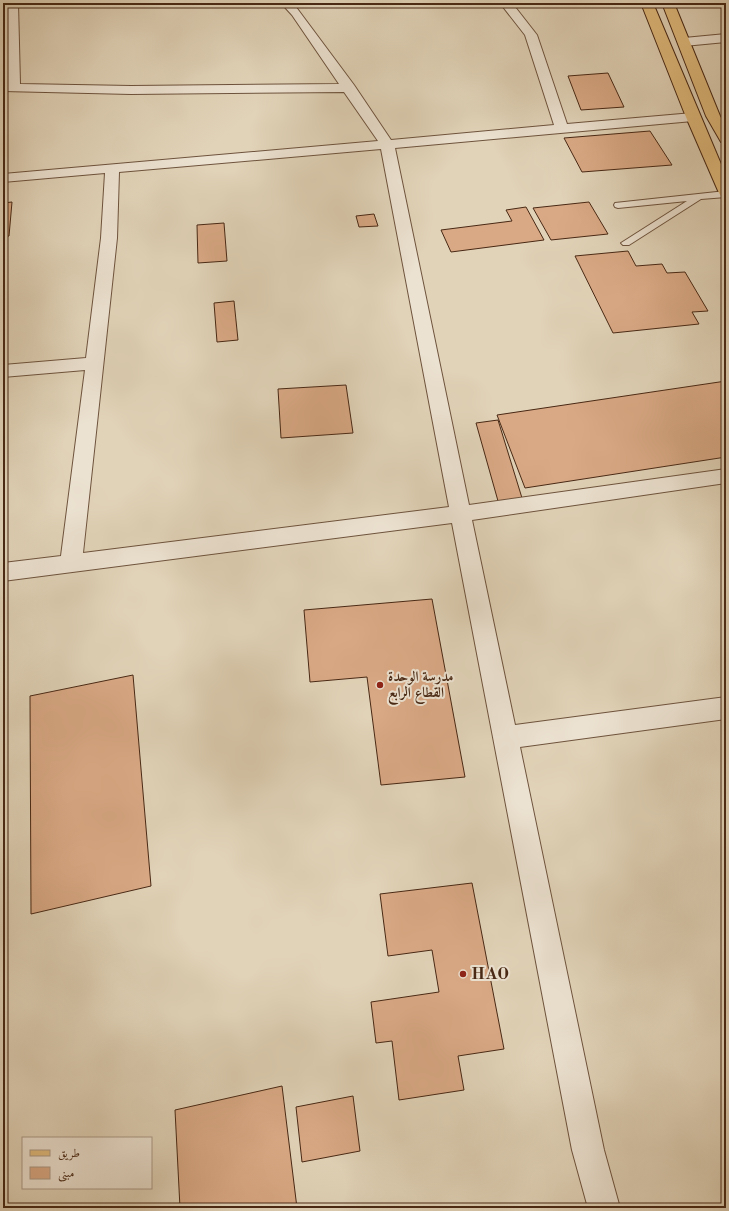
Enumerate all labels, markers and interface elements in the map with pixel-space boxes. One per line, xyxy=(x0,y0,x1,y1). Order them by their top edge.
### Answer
place label: مدرسة الوحدة القطاع الرابع xyxy=(388,670,453,705)
marker: مدرسة الوحدة القطاع الرابع xyxy=(375,680,385,690)
place label: HAO xyxy=(471,966,509,983)
marker: HAO xyxy=(458,969,468,979)
legend xyxy=(22,1137,152,1189)
text: طريق xyxy=(58,1148,80,1161)
text: مبنى xyxy=(58,1168,74,1182)

